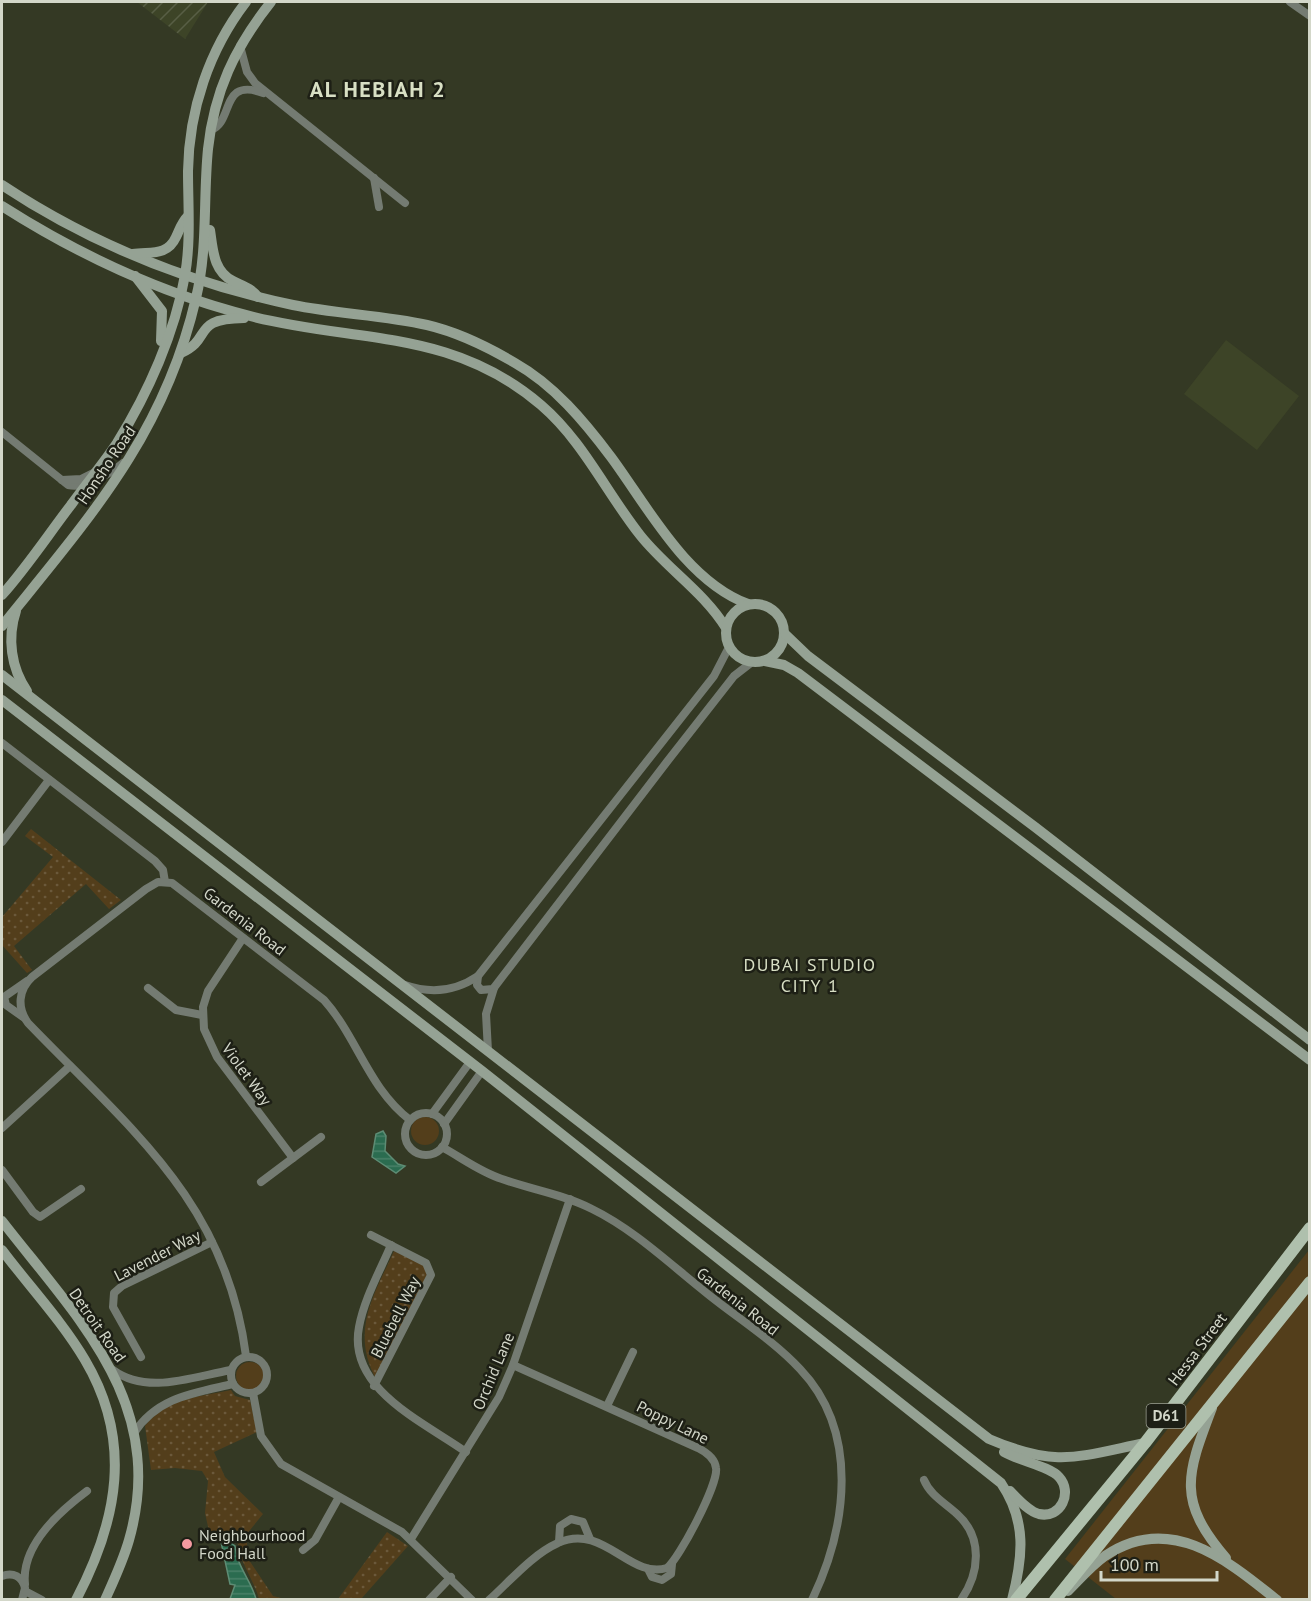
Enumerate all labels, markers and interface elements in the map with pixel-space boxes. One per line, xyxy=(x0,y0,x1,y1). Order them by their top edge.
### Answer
district label: AL HEBIAH 2 xyxy=(310,75,446,103)
street label: Honsho Road xyxy=(72,422,140,508)
street label: Gardenia Road xyxy=(200,883,290,959)
district label: DUBAI STUDIO CITY 1 xyxy=(743,953,877,997)
street label: Violet Way xyxy=(217,1038,277,1109)
street label: Lavender Way xyxy=(110,1224,204,1285)
street label: Gardenia Road xyxy=(693,1263,783,1339)
street label: Bluebell Way xyxy=(366,1272,424,1361)
street label: Detroit Road xyxy=(65,1284,131,1366)
street label: Hessa Street xyxy=(1163,1308,1231,1389)
street label: Orchid Lane xyxy=(468,1329,518,1413)
street label: Poppy Lane xyxy=(634,1396,712,1448)
road number: D61 xyxy=(1146,1404,1186,1428)
place label: Neighbourhood Food Hall xyxy=(199,1525,305,1563)
marker: Neighbourhood Food Hall xyxy=(180,1537,194,1551)
scale bar xyxy=(1101,1544,1216,1582)
text: 100 m xyxy=(1110,1553,1159,1576)

